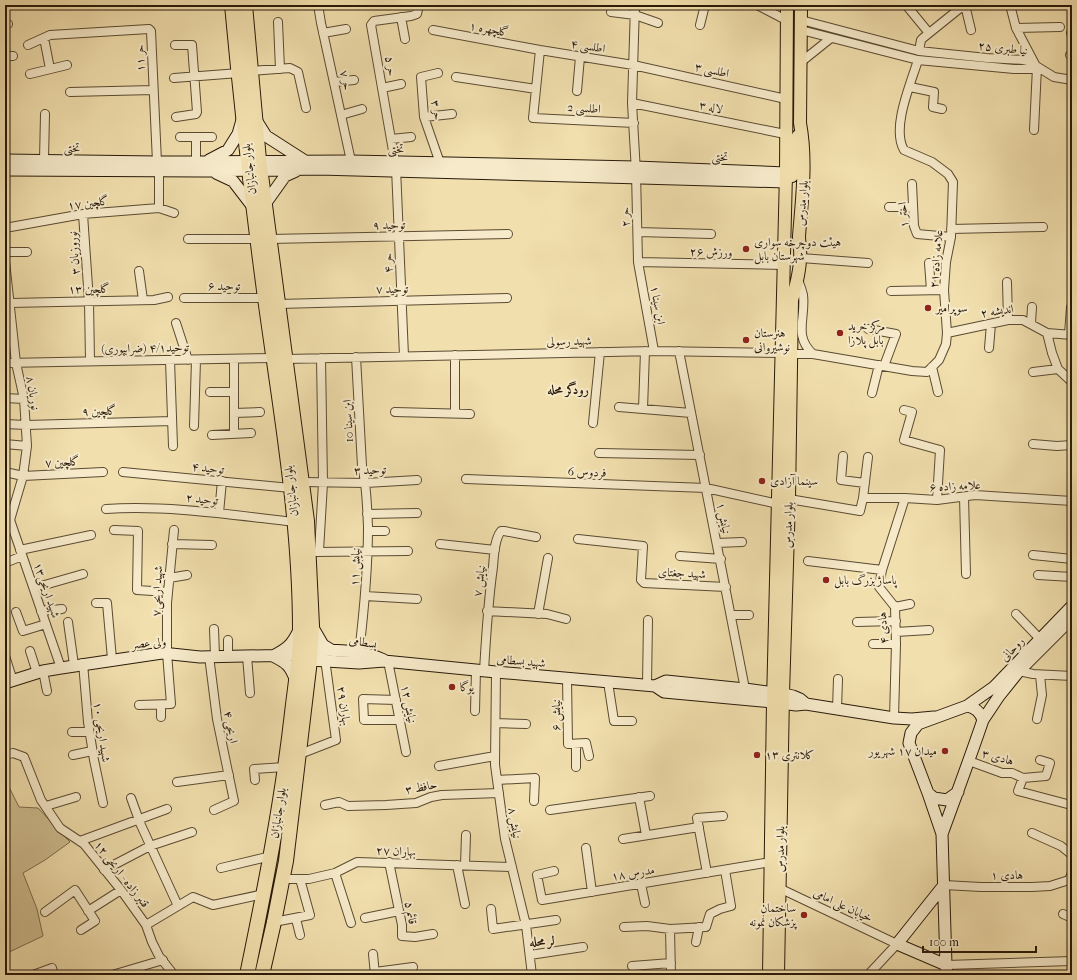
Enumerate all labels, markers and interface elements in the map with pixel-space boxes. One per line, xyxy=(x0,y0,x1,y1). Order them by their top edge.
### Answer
street label: گلچهره ۱ xyxy=(468,17,510,41)
street label: اطلسی ۴ xyxy=(569,36,607,58)
street label: نیا طبری ۲۵ xyxy=(977,38,1029,59)
street label: حر ۱۱ xyxy=(133,44,147,72)
street label: حر ۵ xyxy=(382,55,400,77)
street label: اطلسی ۳ xyxy=(693,60,731,82)
street label: حر ۷ xyxy=(337,69,355,91)
street label: لاله ۳ xyxy=(698,98,724,116)
street label: حر ۳ xyxy=(428,99,446,121)
street label: اطلسی 2 xyxy=(567,100,602,118)
street label: تختی xyxy=(64,141,81,157)
street label: تختی xyxy=(388,142,405,158)
street label: بلوار جانبازان xyxy=(239,143,259,195)
street label: تختی xyxy=(711,150,729,166)
street label: بلوار مدرس xyxy=(793,179,812,227)
street label: گلچین ۱۷ xyxy=(66,193,110,213)
street label: اختر ۱ xyxy=(895,201,911,229)
street label: حر ۲ xyxy=(618,207,632,227)
street label: توحید ۹ xyxy=(373,218,406,233)
street label: علامه زاده ۲۱ xyxy=(926,229,946,289)
street label: نوروزیان ۳ xyxy=(65,231,84,275)
place label: هیئت دوچرخه سواری شهرستان بابل xyxy=(754,235,841,265)
marker: هیئت دوچرخه سواری شهرستان بابل xyxy=(741,244,751,254)
street label: ورزش ۲۶ xyxy=(689,245,733,260)
street label: حر ۴ xyxy=(381,253,395,273)
street label: توحید ۶ xyxy=(208,279,241,294)
street label: گلچین ۱۳ xyxy=(68,281,110,297)
street label: توحید ۷ xyxy=(376,282,409,297)
street label: ابن سینا ۱ xyxy=(648,284,668,326)
place label: سوپرامیر xyxy=(934,301,968,316)
street label: اندیشه ۲ xyxy=(980,301,1015,321)
marker: سوپرامیر xyxy=(923,303,933,313)
place label: مرکز خرید بابل پلازا xyxy=(848,319,885,349)
place label: هنرستان نوشیروانی xyxy=(754,326,790,355)
marker: مرکز خرید بابل پلازا xyxy=(835,328,845,338)
street label: شهید رسولی xyxy=(546,334,592,349)
marker: هنرستان نوشیروانی xyxy=(741,335,751,345)
street label: توحید۴/۱ (ضرابپوری) xyxy=(101,340,190,357)
street label: نوریان ۸ xyxy=(22,375,43,411)
district label: رودگر محله xyxy=(547,381,589,398)
street label: ابن سینا 10 xyxy=(340,399,356,443)
street label: گلچین ۹ xyxy=(81,402,117,420)
street label: گلچین ۷ xyxy=(44,453,80,471)
street label: توحید ۴ xyxy=(191,459,226,478)
street label: توحید ۳ xyxy=(354,462,387,479)
street label: فردوس 6 xyxy=(567,464,607,481)
street label: بلوار جانبازان xyxy=(281,465,301,517)
place label: سینما آزادی xyxy=(770,473,818,488)
marker: سینما آزادی xyxy=(757,476,767,486)
street label: علامه زاده ۶ xyxy=(929,478,981,494)
street label: توحید ۲ xyxy=(185,490,220,509)
street label: نیایش ۱ xyxy=(712,501,734,535)
street label: بلوار مدرس xyxy=(780,502,797,548)
street label: نیایش ۱۱ xyxy=(347,547,365,587)
street label: شهید اریحی۱۳ xyxy=(29,560,63,620)
street label: نیایش ۷ xyxy=(470,564,490,598)
street label: شهید اریحی۷ xyxy=(149,565,167,617)
street label: شهید جغتای xyxy=(658,565,706,582)
place label: پاساژ بزرگ بابل xyxy=(834,573,897,589)
marker: پاساژ بزرگ بابل xyxy=(821,575,831,585)
street label: هادی ۴ xyxy=(875,611,891,645)
street label: بسطامی xyxy=(348,633,378,651)
street label: روحانی xyxy=(997,634,1028,665)
street label: ولی عصر xyxy=(129,635,167,652)
street label: شهید بسطامی xyxy=(496,652,546,671)
place label: یوگا xyxy=(460,679,475,695)
marker: یوگا xyxy=(447,682,457,692)
street label: نیایش ۱۲ xyxy=(396,684,420,725)
street label: بهاران ۲۹ xyxy=(333,685,354,727)
street label: نیایش ۶ xyxy=(549,699,565,731)
street label: شهید اریحی ۱۰ xyxy=(89,701,113,763)
street label: اریحی ۴ xyxy=(219,710,241,745)
place label: میدان ۱۷ شهریور xyxy=(868,744,937,759)
marker: میدان ۱۷ شهریور xyxy=(940,746,950,756)
street label: هادی ۳ xyxy=(981,746,1015,768)
place label: کلانتری ۱۳ xyxy=(765,748,815,762)
marker: کلانتری ۱۳ xyxy=(752,750,762,760)
street label: حافظ ۳ xyxy=(404,777,438,797)
street label: بلوار جانبازان xyxy=(267,786,289,840)
street label: نیایش ۸ xyxy=(504,806,524,840)
street label: بلوار مدرس xyxy=(773,826,788,872)
street label: قنبر زاده - اریحی ۱۲ xyxy=(90,838,152,911)
street label: بهاران ۲۷ xyxy=(376,843,416,860)
street label: مدرس ۱۸ xyxy=(610,863,656,884)
street label: هادی ۱ xyxy=(991,868,1023,882)
street label: خیابان علی امامی xyxy=(810,885,875,927)
street label: قائم ۵ xyxy=(398,900,420,926)
place label: ساختمان پزشکان نمونه xyxy=(749,901,798,930)
marker: ساختمان پزشکان نمونه xyxy=(799,910,809,920)
scale bar xyxy=(923,928,1036,954)
district label: لر محله xyxy=(530,934,555,949)
text: 100 m xyxy=(929,935,959,949)

